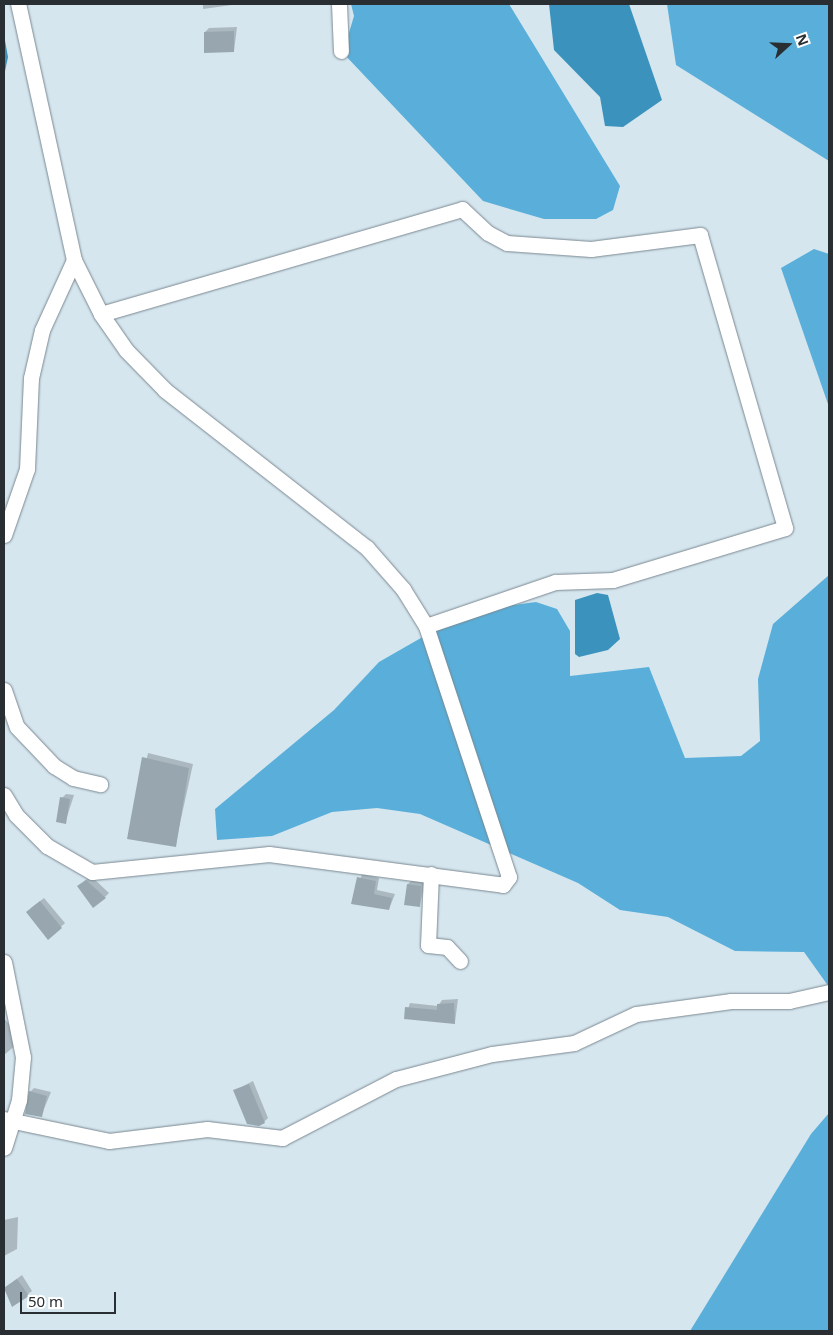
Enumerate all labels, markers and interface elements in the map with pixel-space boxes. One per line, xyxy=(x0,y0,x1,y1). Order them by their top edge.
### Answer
north arrow xyxy=(763,20,813,70)
text: N xyxy=(792,31,813,48)
scale bar xyxy=(22,1282,119,1314)
text: 50 m xyxy=(28,1291,63,1311)

